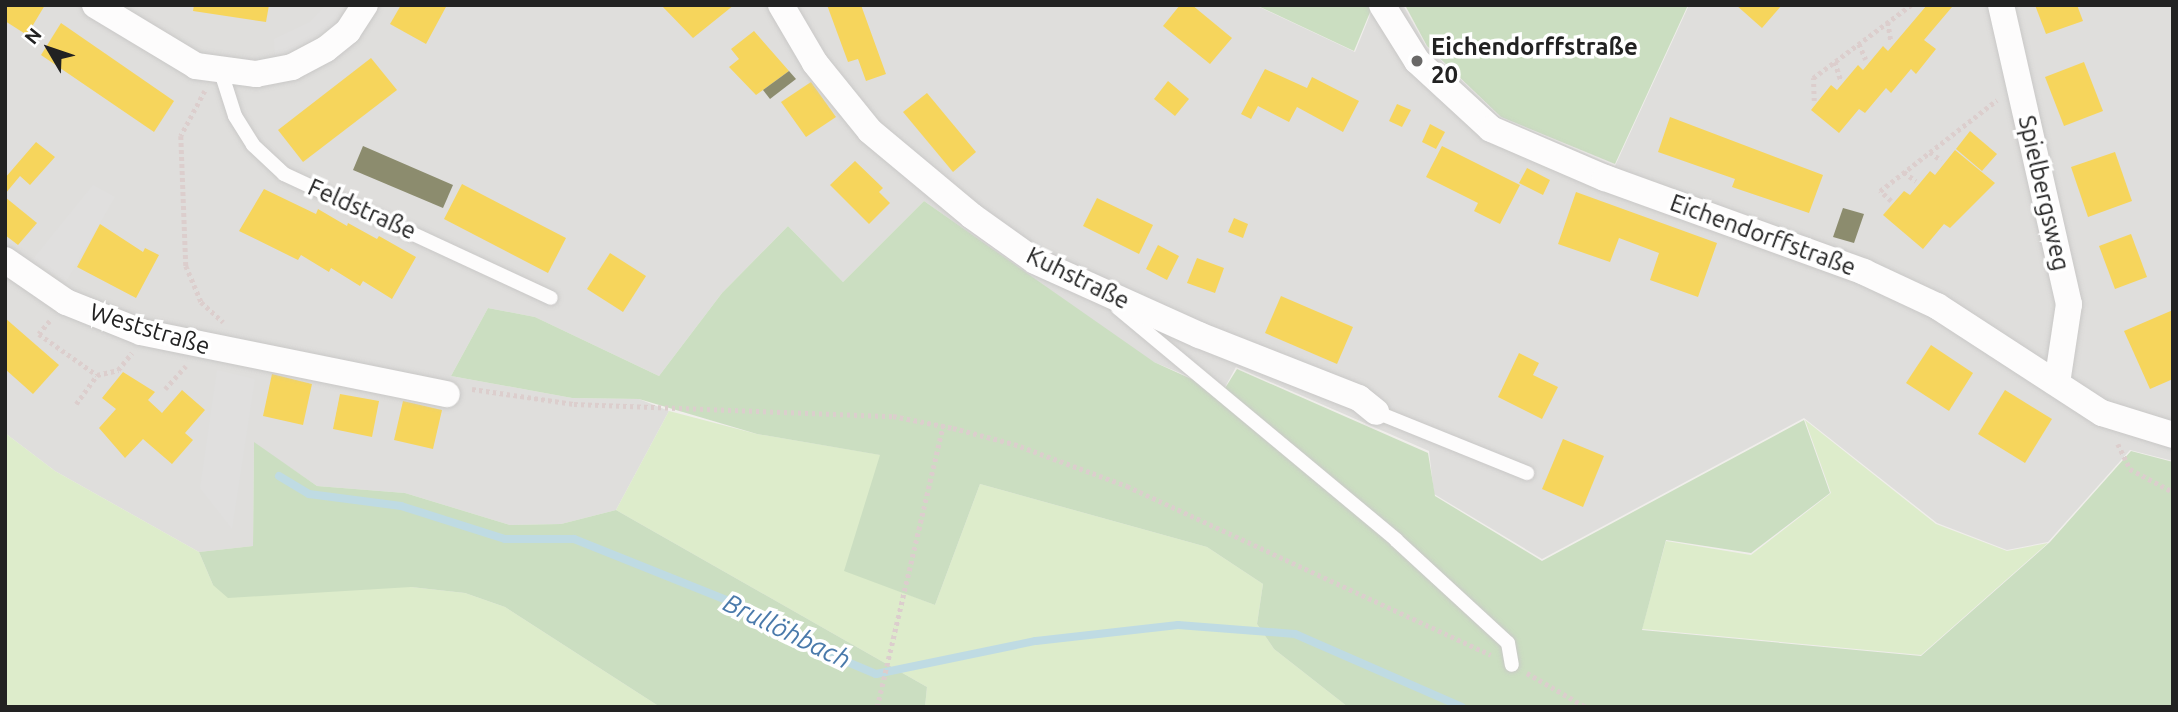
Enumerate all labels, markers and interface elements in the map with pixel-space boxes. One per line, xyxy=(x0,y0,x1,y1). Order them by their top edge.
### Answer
north arrow xyxy=(14,14,84,84)
text: N xyxy=(20,23,46,48)
place label: Eichendorffstraße 20 xyxy=(1431,33,1638,89)
marker: Eichendorffstraße 20 xyxy=(1409,53,1425,69)
street label: Spielbergsweg xyxy=(2012,113,2076,273)
street label: Feldstraße xyxy=(304,172,420,246)
street label: Eichendorffstraße xyxy=(1666,188,1860,282)
street label: Kuhstraße xyxy=(1022,241,1134,315)
street label: Weststraße xyxy=(87,297,213,361)
water label: Brullöhbach xyxy=(718,587,856,675)

